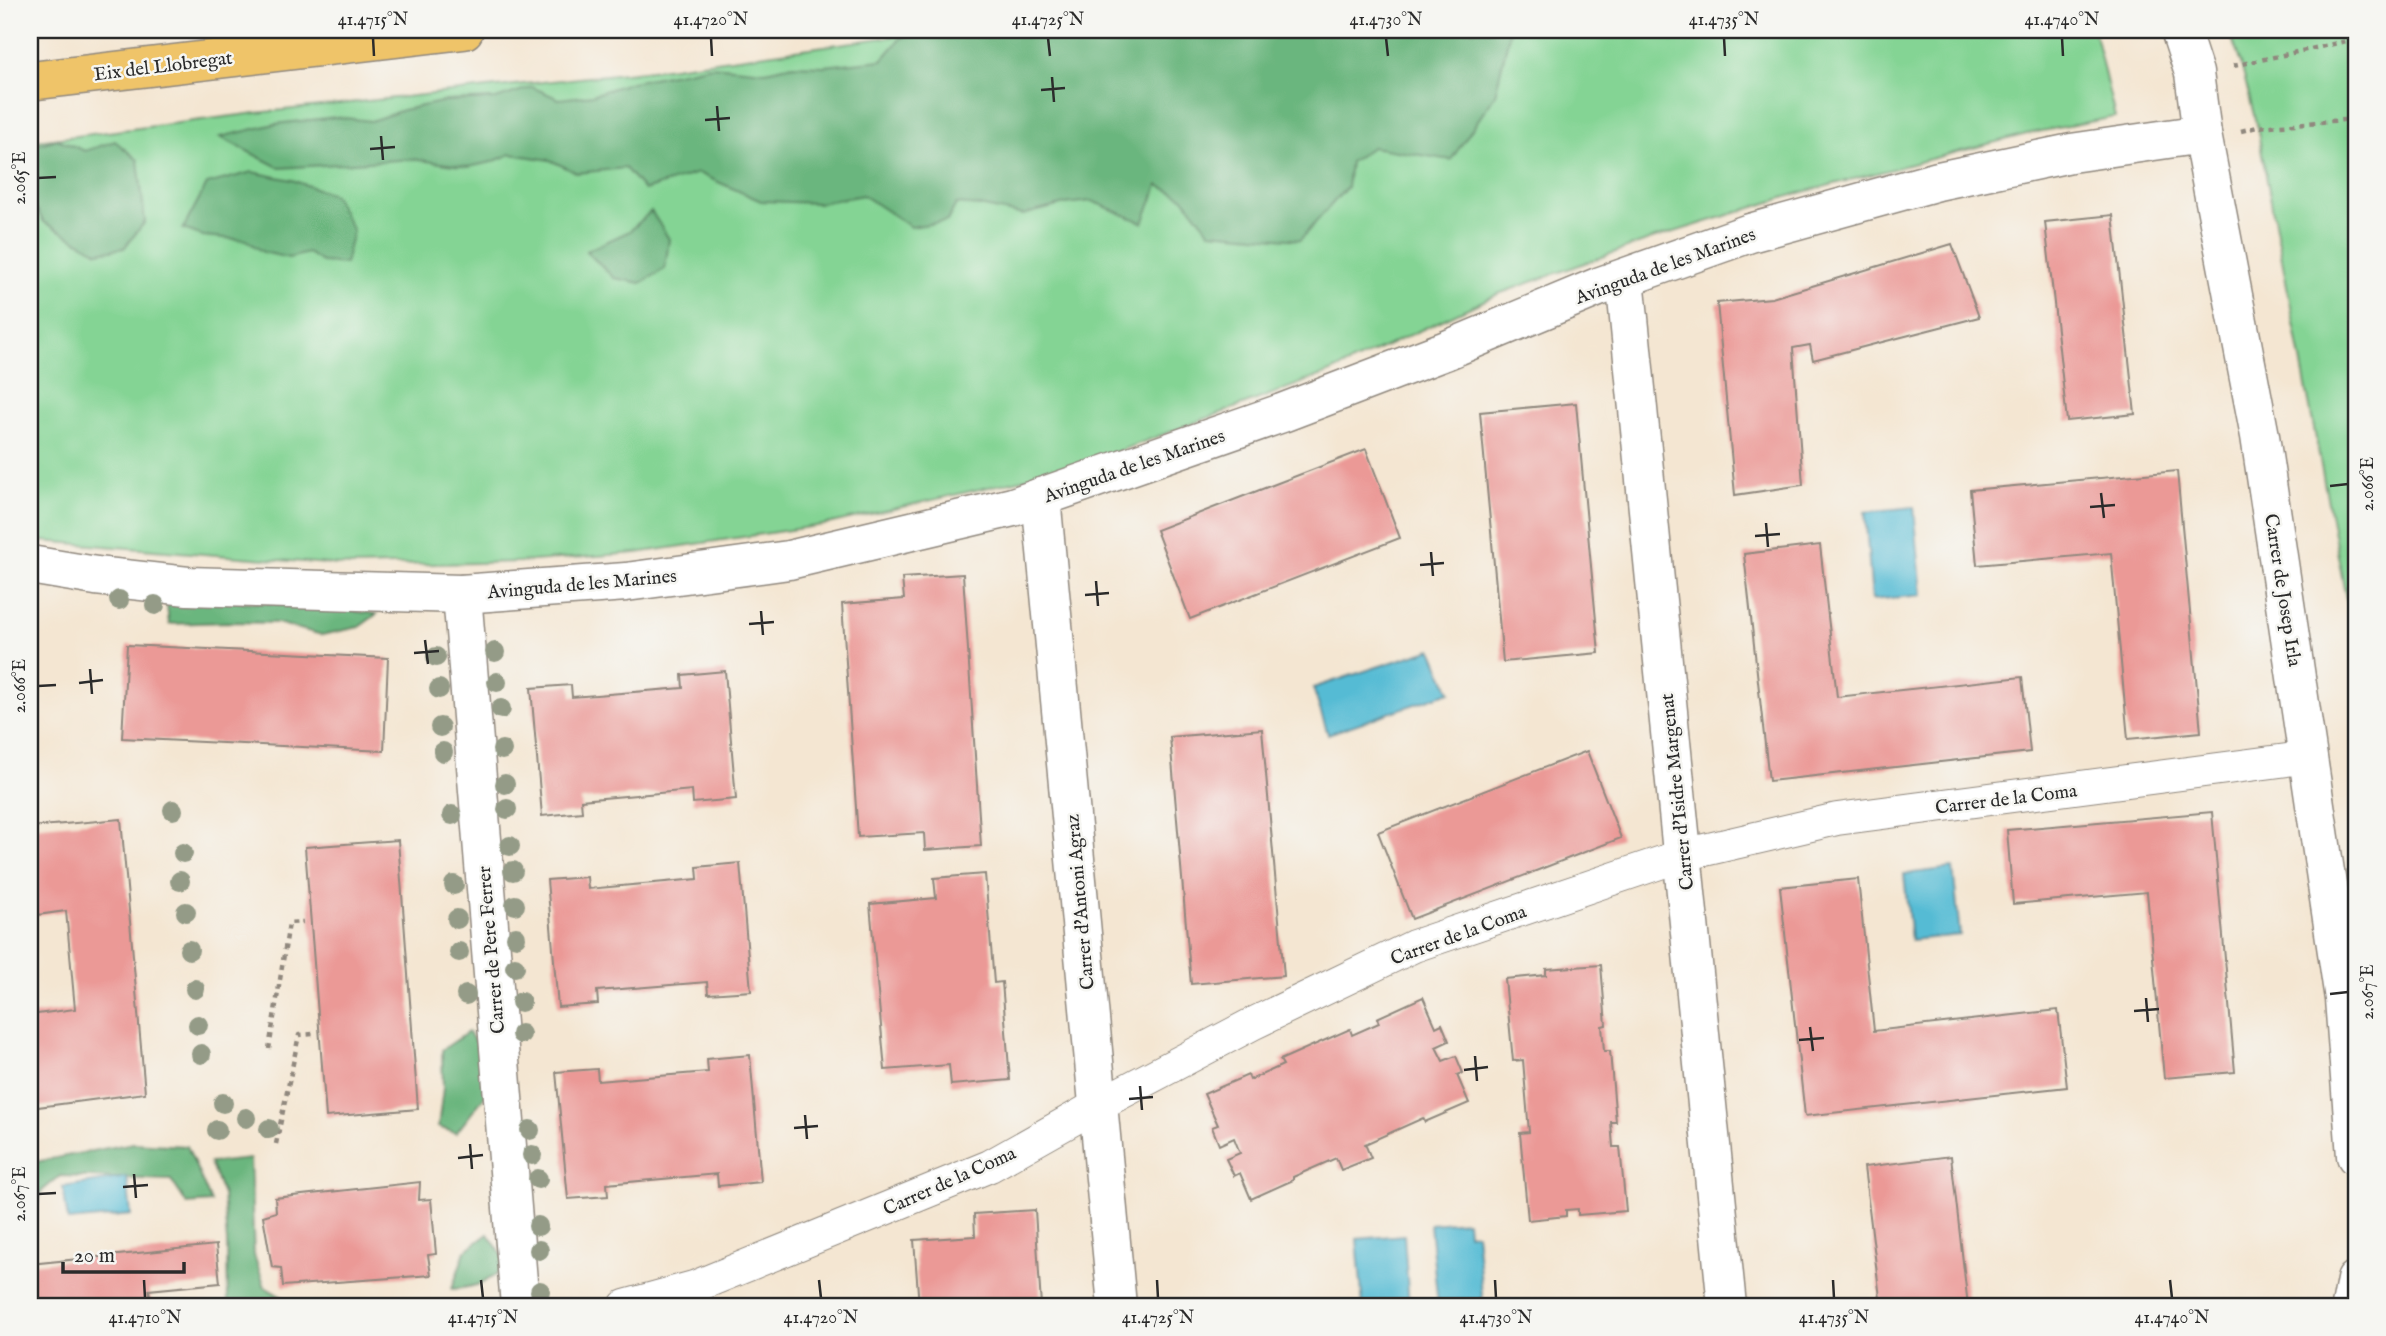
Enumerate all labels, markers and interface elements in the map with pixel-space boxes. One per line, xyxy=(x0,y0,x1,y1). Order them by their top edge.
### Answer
text: 41.4715°N xyxy=(338,9,409,32)
text: 41.4720°N xyxy=(674,9,749,32)
text: 41.4725°N xyxy=(1012,9,1085,32)
text: 41.4730°N xyxy=(1349,9,1423,32)
text: 41.4735°N xyxy=(1689,9,1760,32)
text: 41.4740°N xyxy=(2024,9,2100,32)
street label: Eix del Llobregat xyxy=(93,47,234,87)
text: 2.065°E xyxy=(9,151,32,205)
street label: Avinguda de les Marines xyxy=(1571,223,1759,311)
street label: Avinguda de les Marines xyxy=(1040,425,1228,509)
text: 2.066°E xyxy=(2357,457,2380,511)
street label: Carrer de Josep Irla xyxy=(2258,512,2306,669)
street label: Avinguda de les Marines xyxy=(485,565,678,605)
text: 2.066°E xyxy=(9,659,32,713)
street label: Carrer d'Isidre Margenat xyxy=(1656,692,1700,891)
street label: Carrer de la Coma xyxy=(1934,779,2079,821)
street label: Carrer d'Antoni Agraz xyxy=(1061,813,1101,991)
street label: Carrer de Pere Ferrer xyxy=(473,865,511,1035)
street label: Carrer de la Coma xyxy=(1387,900,1531,972)
text: 2.067°E xyxy=(2357,964,2380,1020)
street label: Carrer de la Coma xyxy=(880,1141,1021,1222)
text: 2.067°E xyxy=(9,1166,32,1222)
scale bar xyxy=(63,1231,184,1275)
text: 20 m xyxy=(74,1243,115,1270)
text: 41.4710°N xyxy=(109,1307,182,1330)
text: 41.4715°N xyxy=(448,1307,519,1330)
text: 41.4720°N xyxy=(784,1307,859,1330)
text: 41.4725°N xyxy=(1122,1307,1195,1330)
text: 41.4730°N xyxy=(1459,1307,1533,1330)
text: 41.4735°N xyxy=(1799,1307,1870,1330)
text: 41.4740°N xyxy=(2134,1307,2210,1330)

